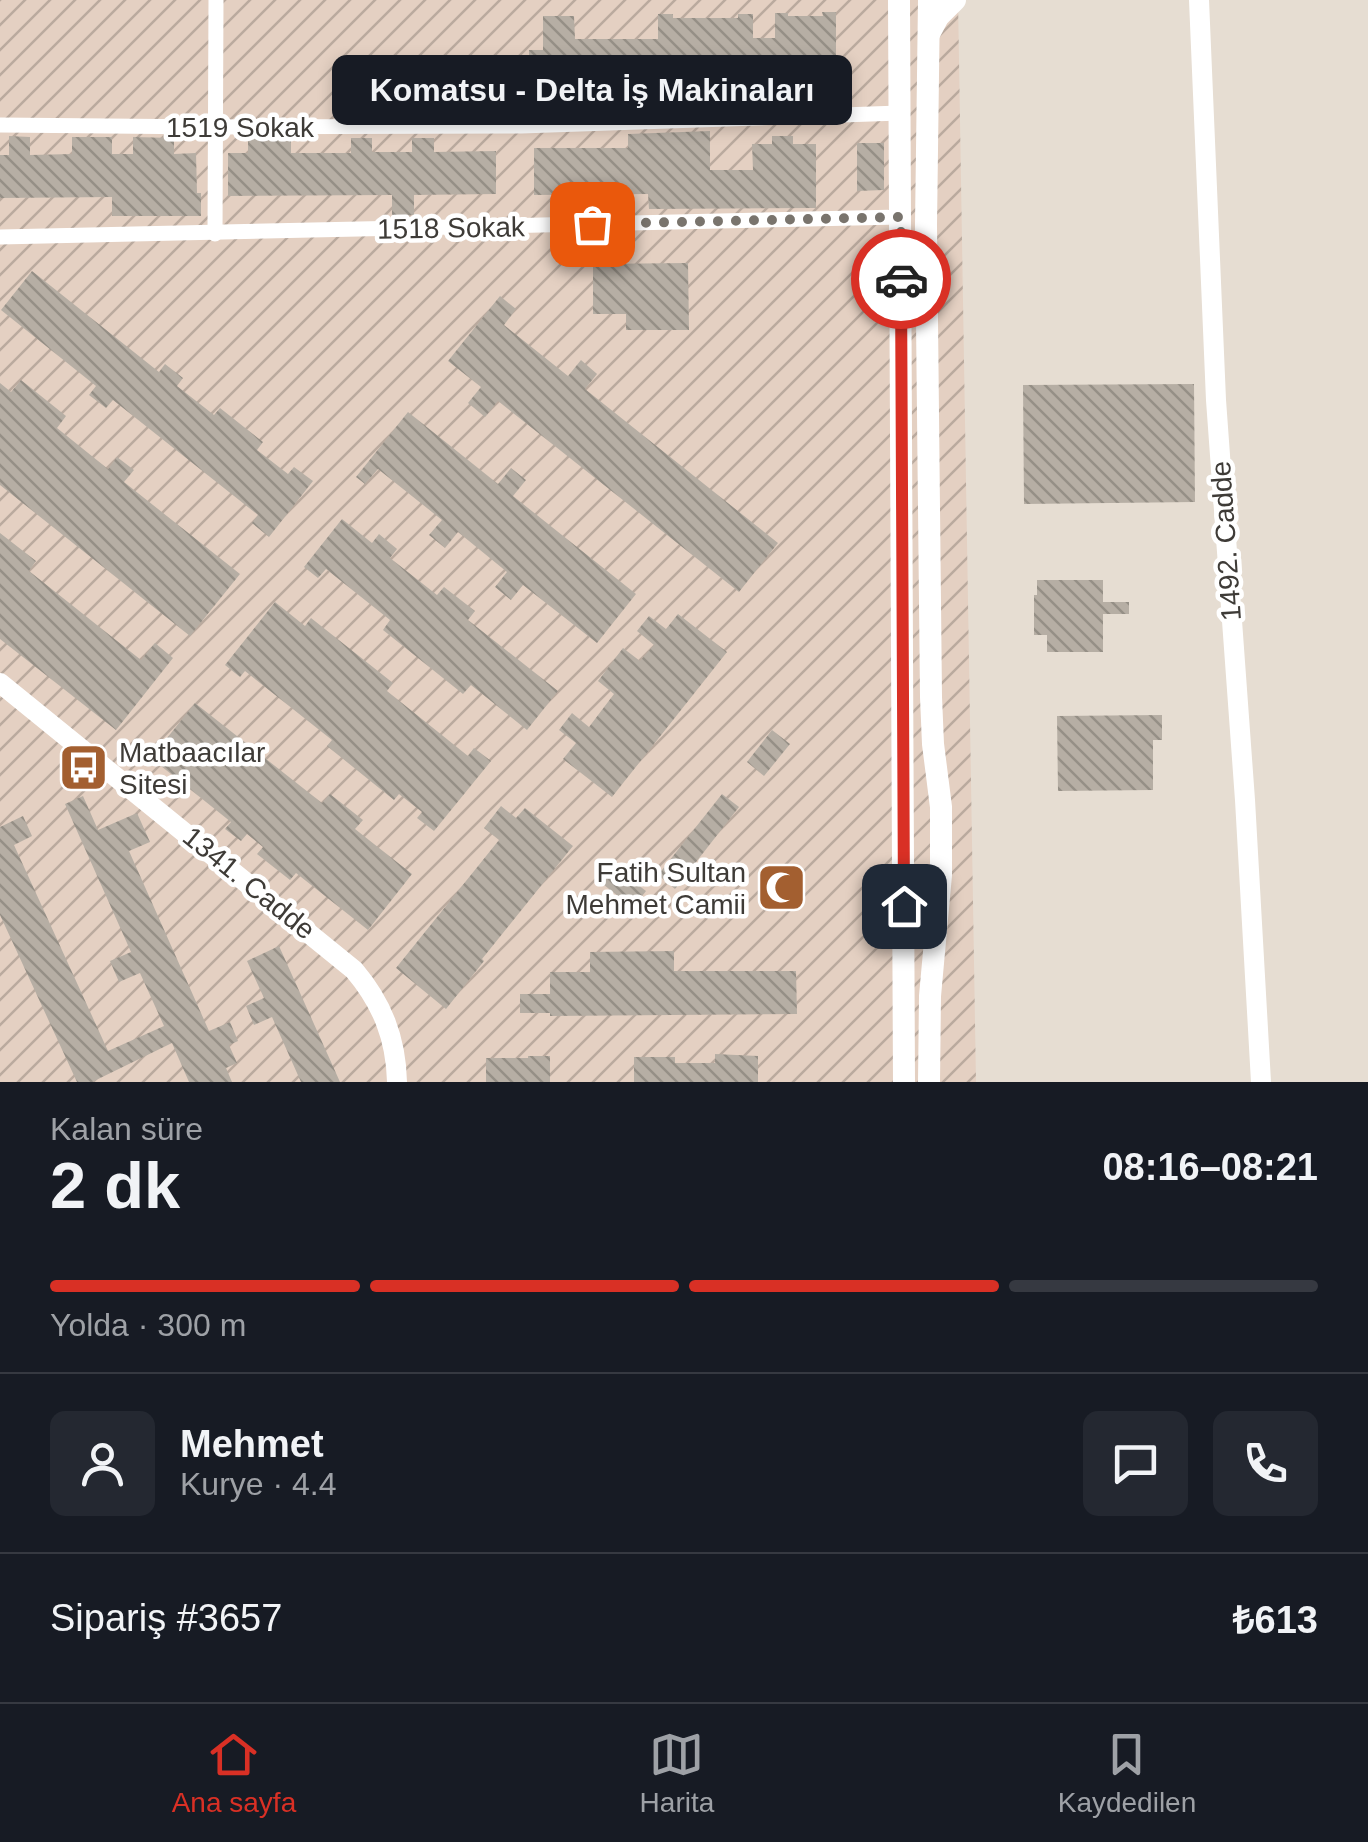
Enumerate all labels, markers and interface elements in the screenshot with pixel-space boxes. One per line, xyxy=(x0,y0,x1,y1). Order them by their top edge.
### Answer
callout: Komatsu - Delta İş Makinaları xyxy=(332,54,852,124)
text: Komatsu - Delta İş Makinaları xyxy=(370,72,814,108)
street label: 1519 Sokak xyxy=(166,112,315,143)
pin xyxy=(550,182,635,267)
icon: bag xyxy=(565,197,620,252)
street label: 1518 Sokak xyxy=(377,211,526,245)
courier xyxy=(851,229,951,329)
icon: car xyxy=(874,252,929,307)
street label: 1492. Cadde xyxy=(1205,460,1247,622)
place label: Matbaacılar Sitesi xyxy=(119,737,265,800)
bus stop icon: Matbaacılar Sitesi xyxy=(58,742,110,794)
street label: 1341. Cadde xyxy=(177,820,321,946)
place label: Fatih Sultan Mehmet Camii xyxy=(566,857,746,920)
mosque icon: Fatih Sultan Mehmet Camii xyxy=(755,862,807,914)
pin xyxy=(862,864,947,949)
icon: home xyxy=(877,879,932,934)
text: Kalan süre xyxy=(50,1111,203,1147)
text: 08:16–08:21 xyxy=(1102,1146,1318,1188)
text: 2 dk xyxy=(50,1149,180,1222)
text: Yolda · 300 m xyxy=(50,1307,246,1343)
button: person xyxy=(50,1411,155,1516)
button: chat xyxy=(1083,1411,1188,1516)
button: phone xyxy=(1213,1411,1318,1516)
text: Mehmet xyxy=(180,1423,324,1465)
text: Kurye · 4.4 xyxy=(180,1466,337,1502)
text: Sipariş #3657 xyxy=(50,1597,282,1639)
text: ₺613 xyxy=(1233,1599,1318,1641)
tab: Ana sayfa xyxy=(172,1727,296,1819)
tab: Harita xyxy=(640,1727,714,1819)
tab: Kaydedilen xyxy=(1058,1727,1196,1819)

